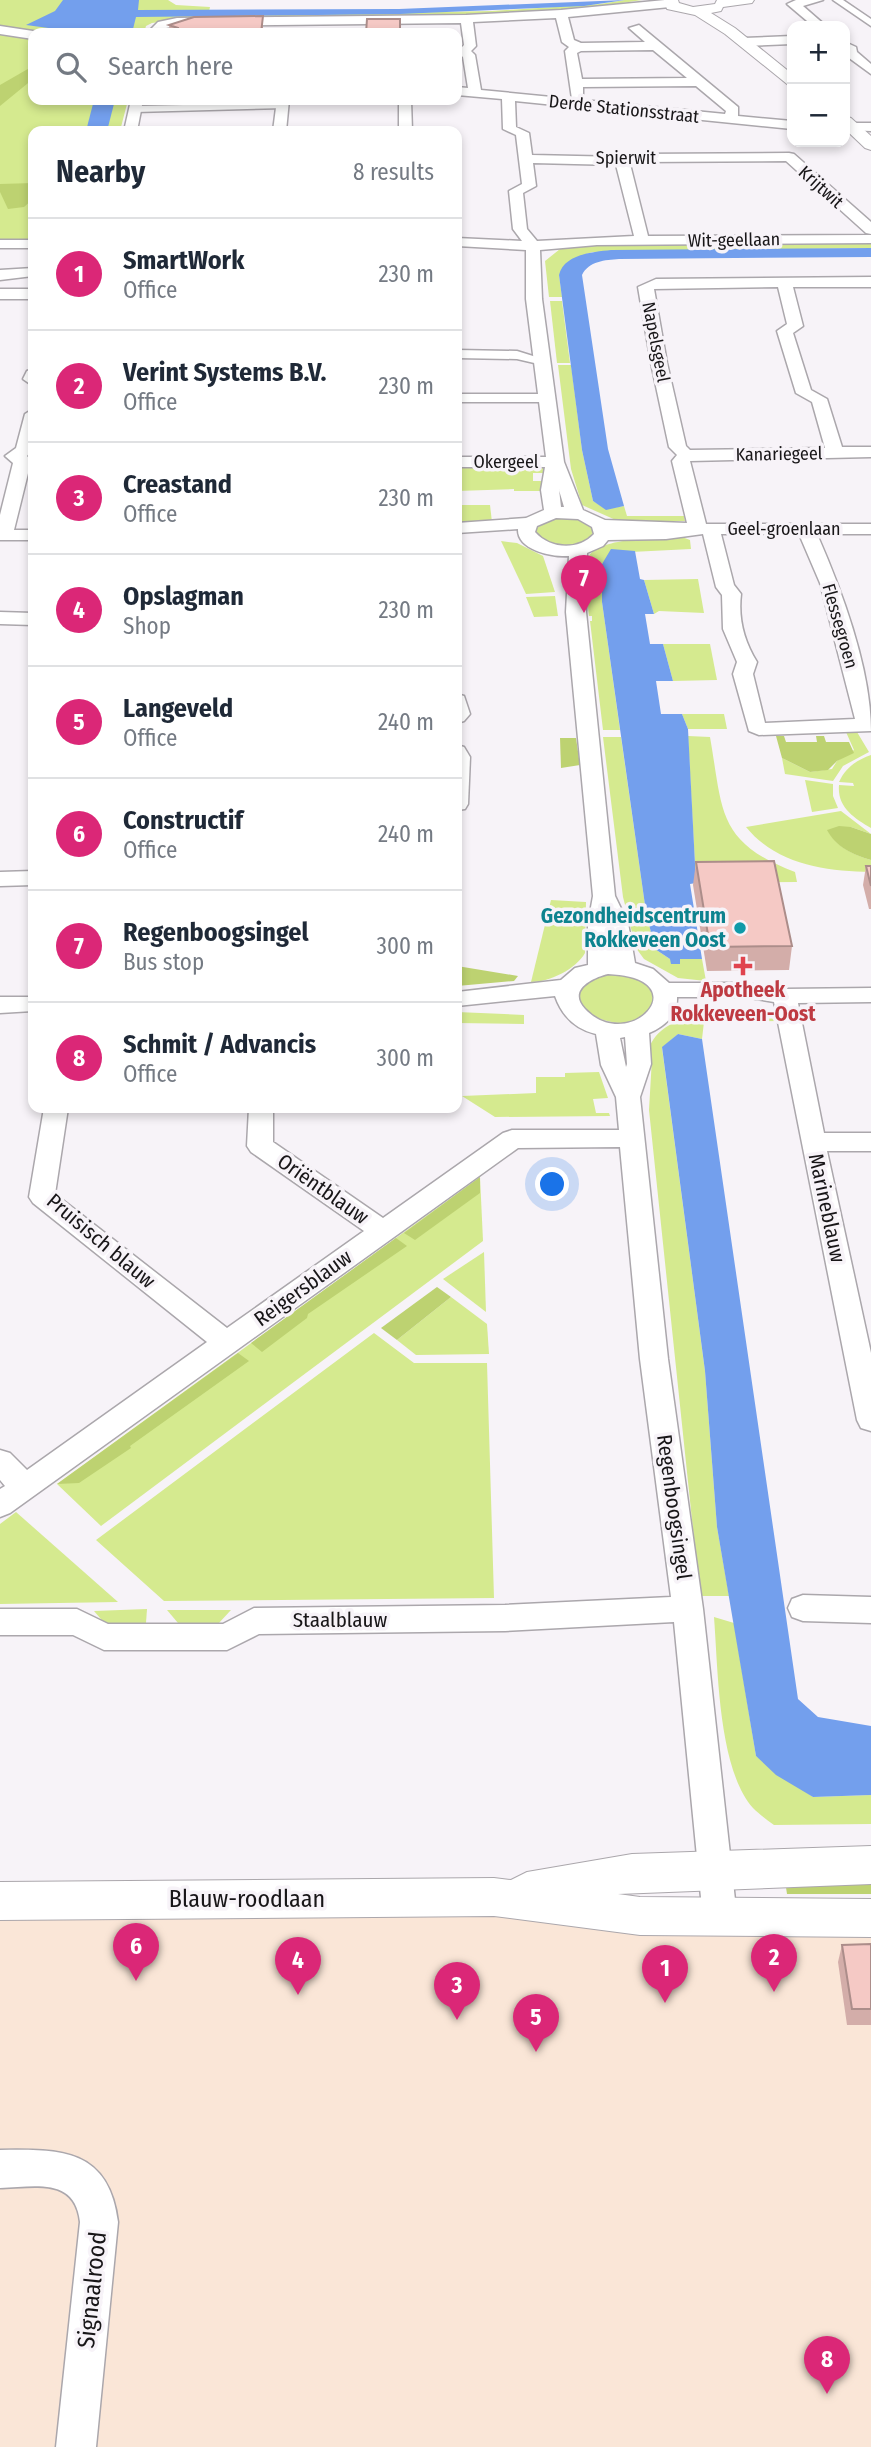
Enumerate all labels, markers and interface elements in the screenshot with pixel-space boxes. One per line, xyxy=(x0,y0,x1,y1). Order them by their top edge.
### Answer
map controls xyxy=(787,21,850,147)
button: + xyxy=(787,21,850,84)
search box xyxy=(28,28,462,105)
icon: search xyxy=(52,48,90,86)
text: Search here xyxy=(108,51,233,82)
button: − xyxy=(787,84,850,147)
street label: Derde Stationsstraat xyxy=(548,90,700,128)
street label: Spierwit xyxy=(596,147,656,169)
text: Nearby xyxy=(56,154,145,190)
text: 8 results xyxy=(353,158,434,186)
street label: Krijtwit xyxy=(794,161,848,213)
street label: Wit-geellaan xyxy=(688,228,780,252)
text: SmartWork xyxy=(123,245,244,276)
text: 1 xyxy=(74,260,84,288)
text: 230 m xyxy=(378,260,434,288)
text: Office xyxy=(123,276,177,304)
street label: Napelsgeel xyxy=(637,300,675,384)
text: Verint Systems B.V. xyxy=(123,357,326,388)
text: 2 xyxy=(74,372,84,400)
text: 230 m xyxy=(378,372,434,400)
text: Office xyxy=(123,388,177,416)
street label: Kanariegeel xyxy=(735,442,823,466)
street label: Okergeel xyxy=(473,451,539,473)
text: Creastand xyxy=(123,469,232,500)
text: 3 xyxy=(74,484,84,512)
text: 230 m xyxy=(378,484,434,512)
text: Office xyxy=(123,500,177,528)
street label: Geel-groenlaan xyxy=(727,518,841,540)
pin: 7 xyxy=(561,555,607,613)
text: Opslagman xyxy=(123,581,244,612)
street label: Flessegroen xyxy=(817,581,863,671)
text: 4 xyxy=(73,596,85,624)
text: 230 m xyxy=(378,596,434,624)
text: Shop xyxy=(123,612,171,640)
text: Langeveld xyxy=(123,693,233,724)
text: 5 xyxy=(73,708,85,736)
text: 240 m xyxy=(378,708,434,736)
text: Office xyxy=(123,724,177,752)
text: Constructif xyxy=(123,805,243,836)
text: 6 xyxy=(73,820,85,848)
text: 240 m xyxy=(378,820,434,848)
text: Office xyxy=(123,836,177,864)
place label: Gezondheidscentrum Rokkeveen Oost xyxy=(541,903,727,953)
text: Regenboogsingel xyxy=(123,917,309,948)
marker: Gezondheidscentrum Rokkeveen Oost xyxy=(732,920,748,936)
text: 7 xyxy=(74,932,84,960)
text: 300 m xyxy=(377,932,434,960)
text: Bus stop xyxy=(123,948,204,976)
marker: Apotheek Rokkeveen-Oost xyxy=(735,958,751,974)
place label: Apotheek Rokkeveen-Oost xyxy=(670,977,816,1027)
text: Schmit / Advancis xyxy=(123,1029,316,1060)
text: 8 xyxy=(73,1044,85,1072)
text: 300 m xyxy=(377,1044,434,1072)
text: Office xyxy=(123,1060,177,1088)
street label: Oriëntblauw xyxy=(272,1148,374,1230)
street label: Marineblauw xyxy=(803,1151,851,1265)
your location xyxy=(535,1167,569,1201)
street label: Pruisisch blauw xyxy=(41,1188,161,1294)
street label: Reigersblauw xyxy=(249,1244,357,1332)
street label: Regenboogsingel xyxy=(651,1433,697,1582)
street label: Staalblauw xyxy=(293,1607,388,1633)
street label: Blauw-roodlaan xyxy=(169,1885,325,1913)
pin: 6 xyxy=(113,1923,159,1981)
pin: 2 xyxy=(751,1934,797,1992)
pin: 4 xyxy=(275,1937,321,1995)
pin: 1 xyxy=(642,1945,688,2003)
pin: 3 xyxy=(434,1962,480,2020)
pin: 5 xyxy=(513,1994,559,2052)
street label: Signaalrood xyxy=(72,2230,112,2350)
pin: 8 xyxy=(804,2336,850,2394)

